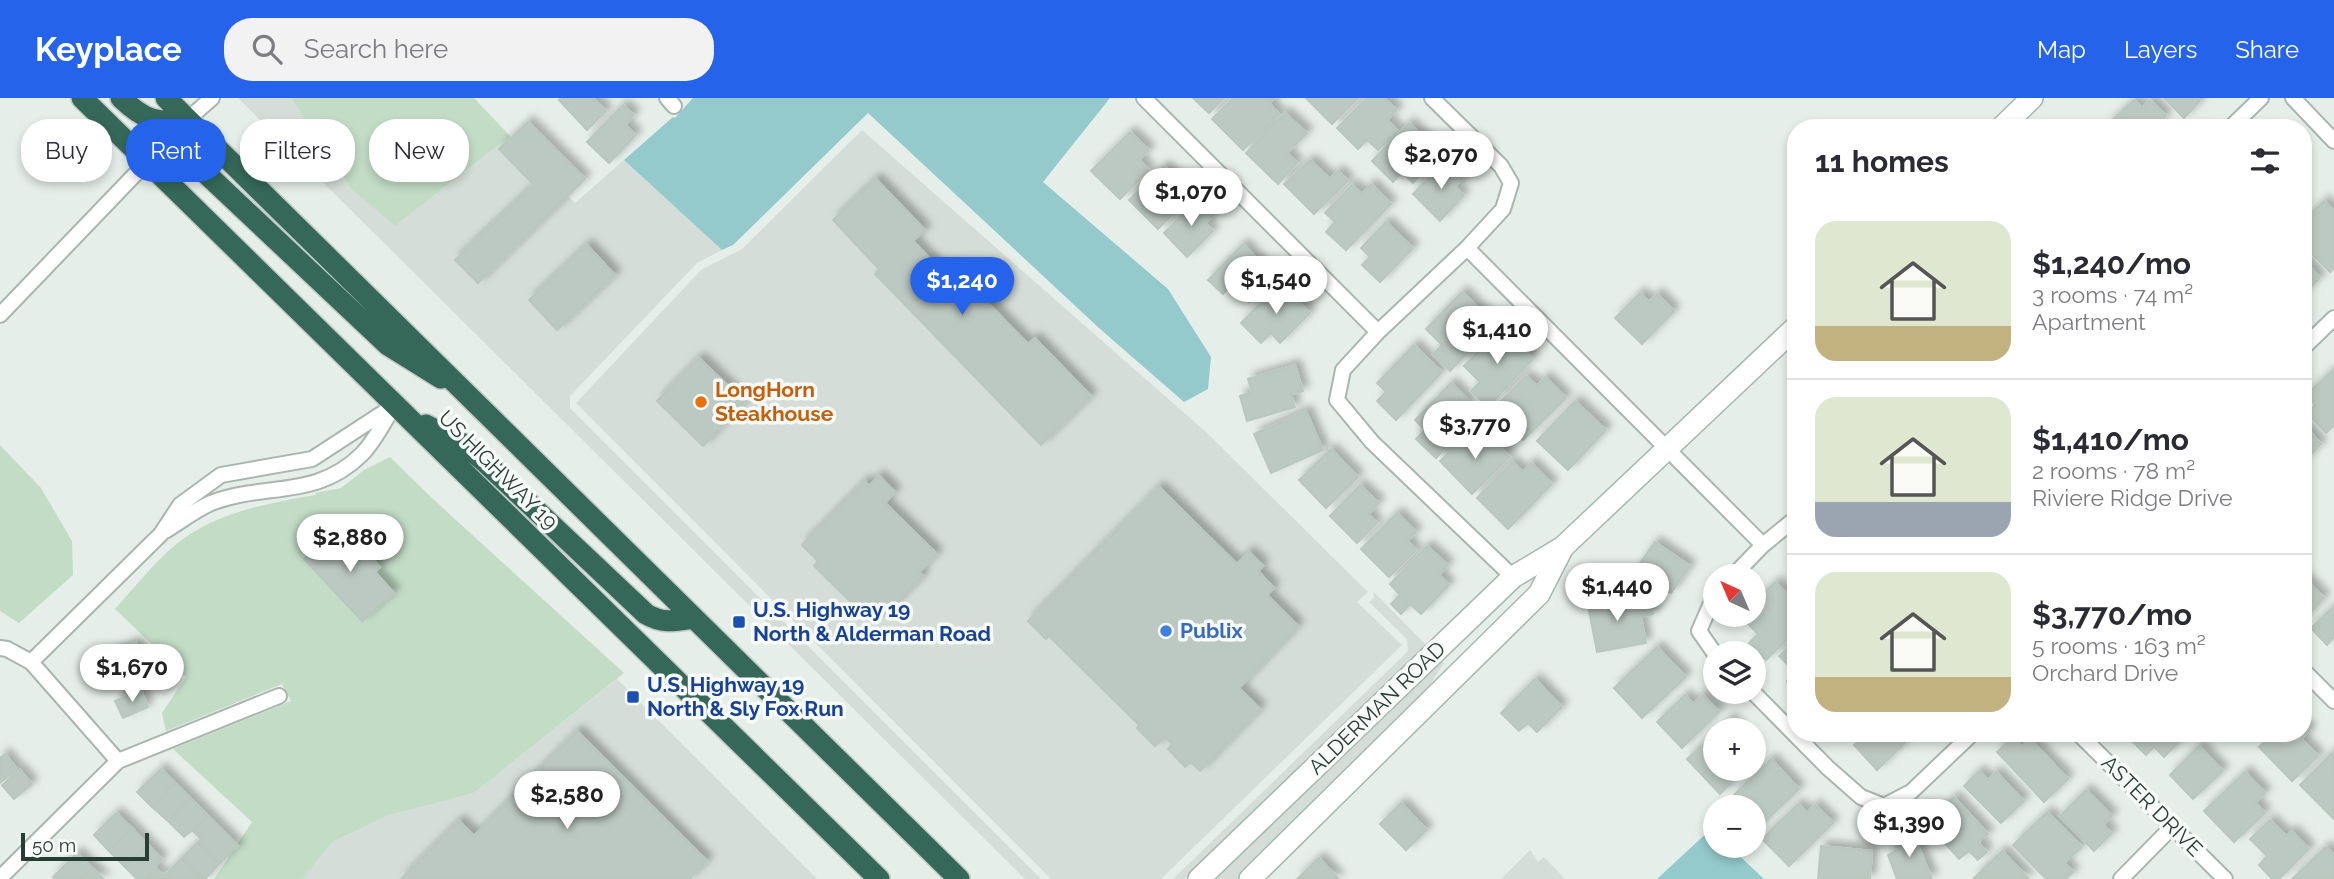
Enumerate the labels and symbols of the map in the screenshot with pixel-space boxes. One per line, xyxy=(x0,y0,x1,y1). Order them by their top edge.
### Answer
pin: $2,070 xyxy=(1384,132,1498,191)
pin: $1,070 xyxy=(1134,169,1248,228)
pin: $1,540 xyxy=(1219,256,1333,316)
pin: $1,240 xyxy=(905,258,1019,317)
pin: $1,410 xyxy=(1440,306,1554,366)
place label: LongHorn Steakhouse xyxy=(715,377,834,426)
marker: LongHorn Steakhouse xyxy=(693,394,709,410)
pin: $3,770 xyxy=(1418,402,1532,461)
street label: US HIGHWAY 19 xyxy=(434,405,563,534)
pin: $2,880 xyxy=(293,514,407,574)
pin: $1,440 xyxy=(1560,564,1674,623)
north arrow xyxy=(1703,564,1766,626)
place label: U.S. Highway 19 North & Alderman Road xyxy=(753,597,991,646)
marker: U.S. Highway 19 North & Alderman Road xyxy=(731,614,747,630)
place label: Publix xyxy=(1180,618,1243,643)
marker: Publix xyxy=(1158,623,1174,639)
street label: ALDERMAN ROAD xyxy=(1303,636,1450,779)
pin: $1,670 xyxy=(75,644,189,704)
place label: U.S. Highway 19 North & Sly Fox Run xyxy=(647,672,844,721)
marker: U.S. Highway 19 North & Sly Fox Run xyxy=(625,689,641,705)
street label: ASTER DRIVE xyxy=(2097,750,2208,861)
pin: $2,580 xyxy=(510,772,624,831)
pin: $1,390 xyxy=(1852,800,1966,859)
scale bar xyxy=(21,830,149,862)

